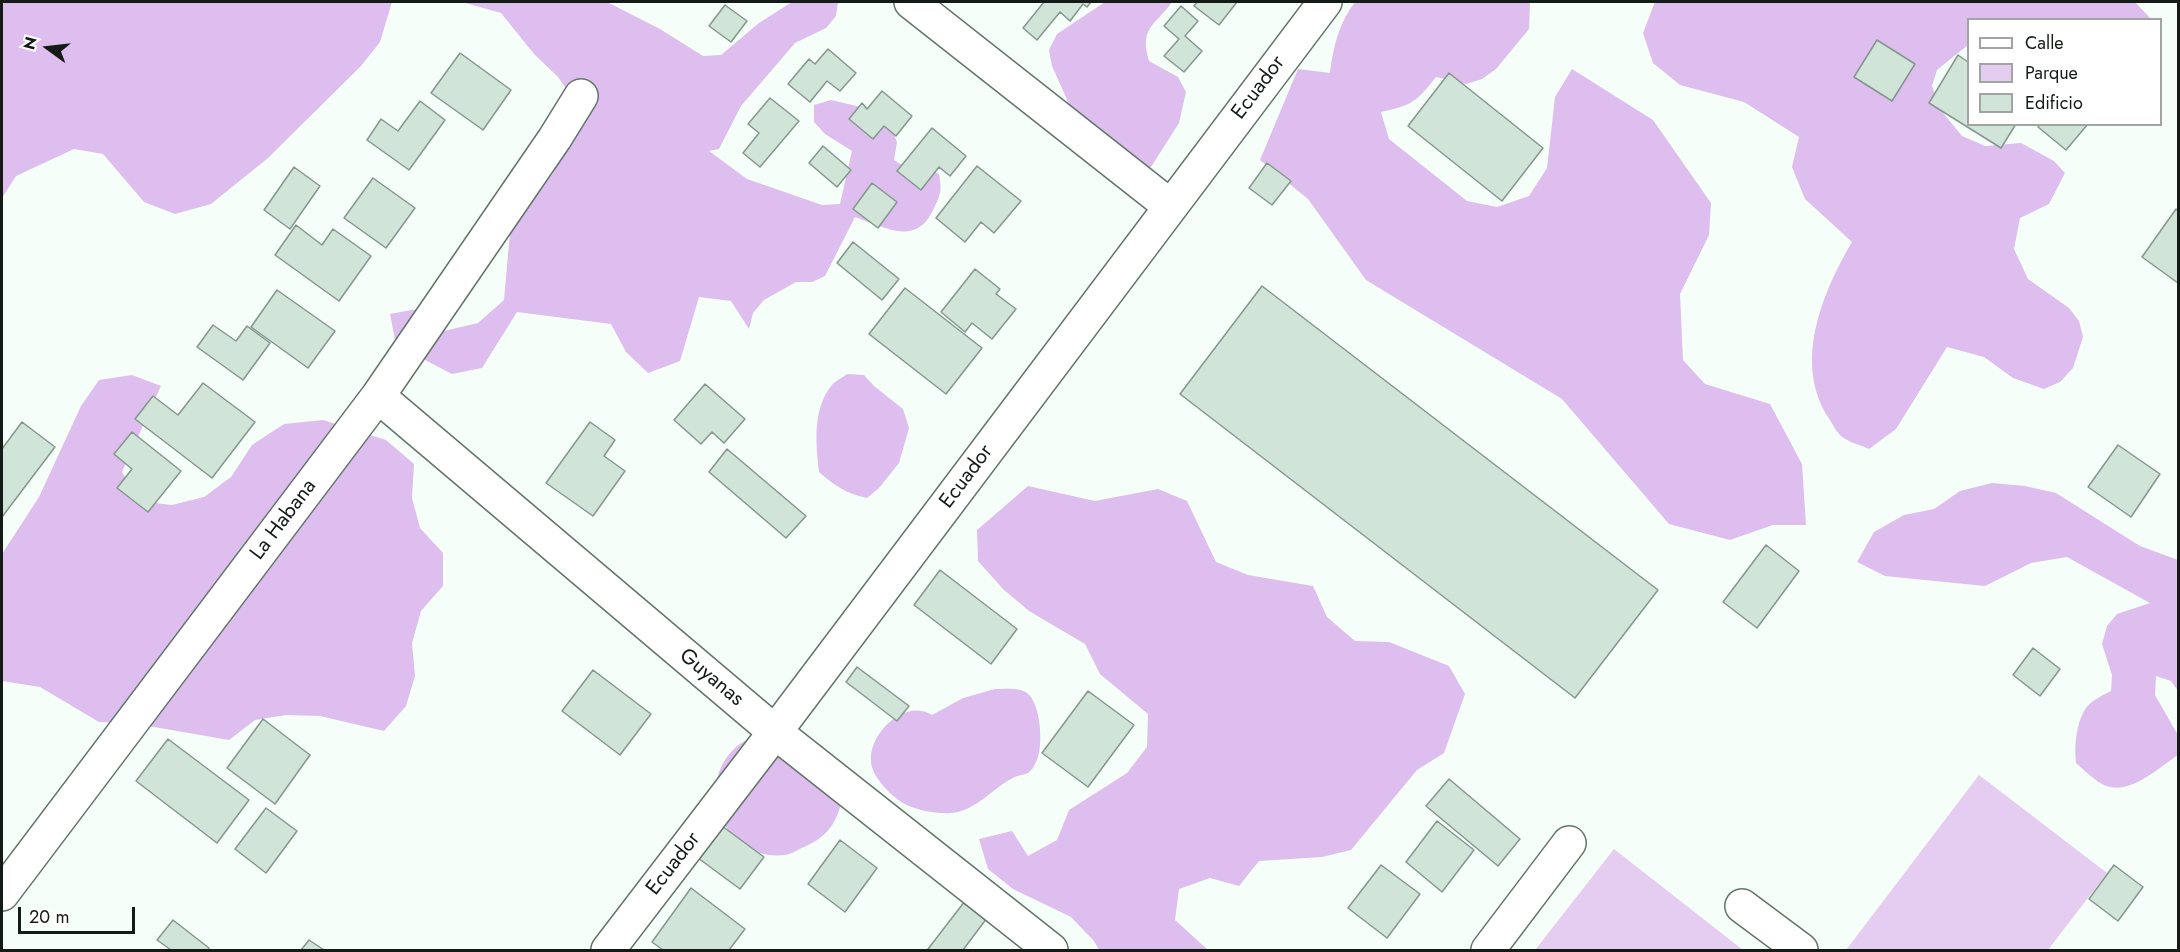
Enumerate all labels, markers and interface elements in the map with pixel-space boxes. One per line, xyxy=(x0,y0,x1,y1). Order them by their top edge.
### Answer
north arrow xyxy=(18,18,78,78)
legend xyxy=(1967,18,2162,126)
text: Calle xyxy=(2025,30,2064,56)
text: N xyxy=(17,34,43,52)
street label: Ecuador xyxy=(1227,51,1291,125)
text: Parque xyxy=(2025,60,2078,86)
text: Edificio xyxy=(2025,90,2083,116)
street label: Ecuador xyxy=(935,440,999,514)
street label: La Habana xyxy=(246,475,322,565)
street label: Guyanas xyxy=(674,644,748,712)
street label: Ecuador xyxy=(641,827,707,901)
scale bar xyxy=(21,895,138,933)
text: 20 m xyxy=(29,904,69,930)

